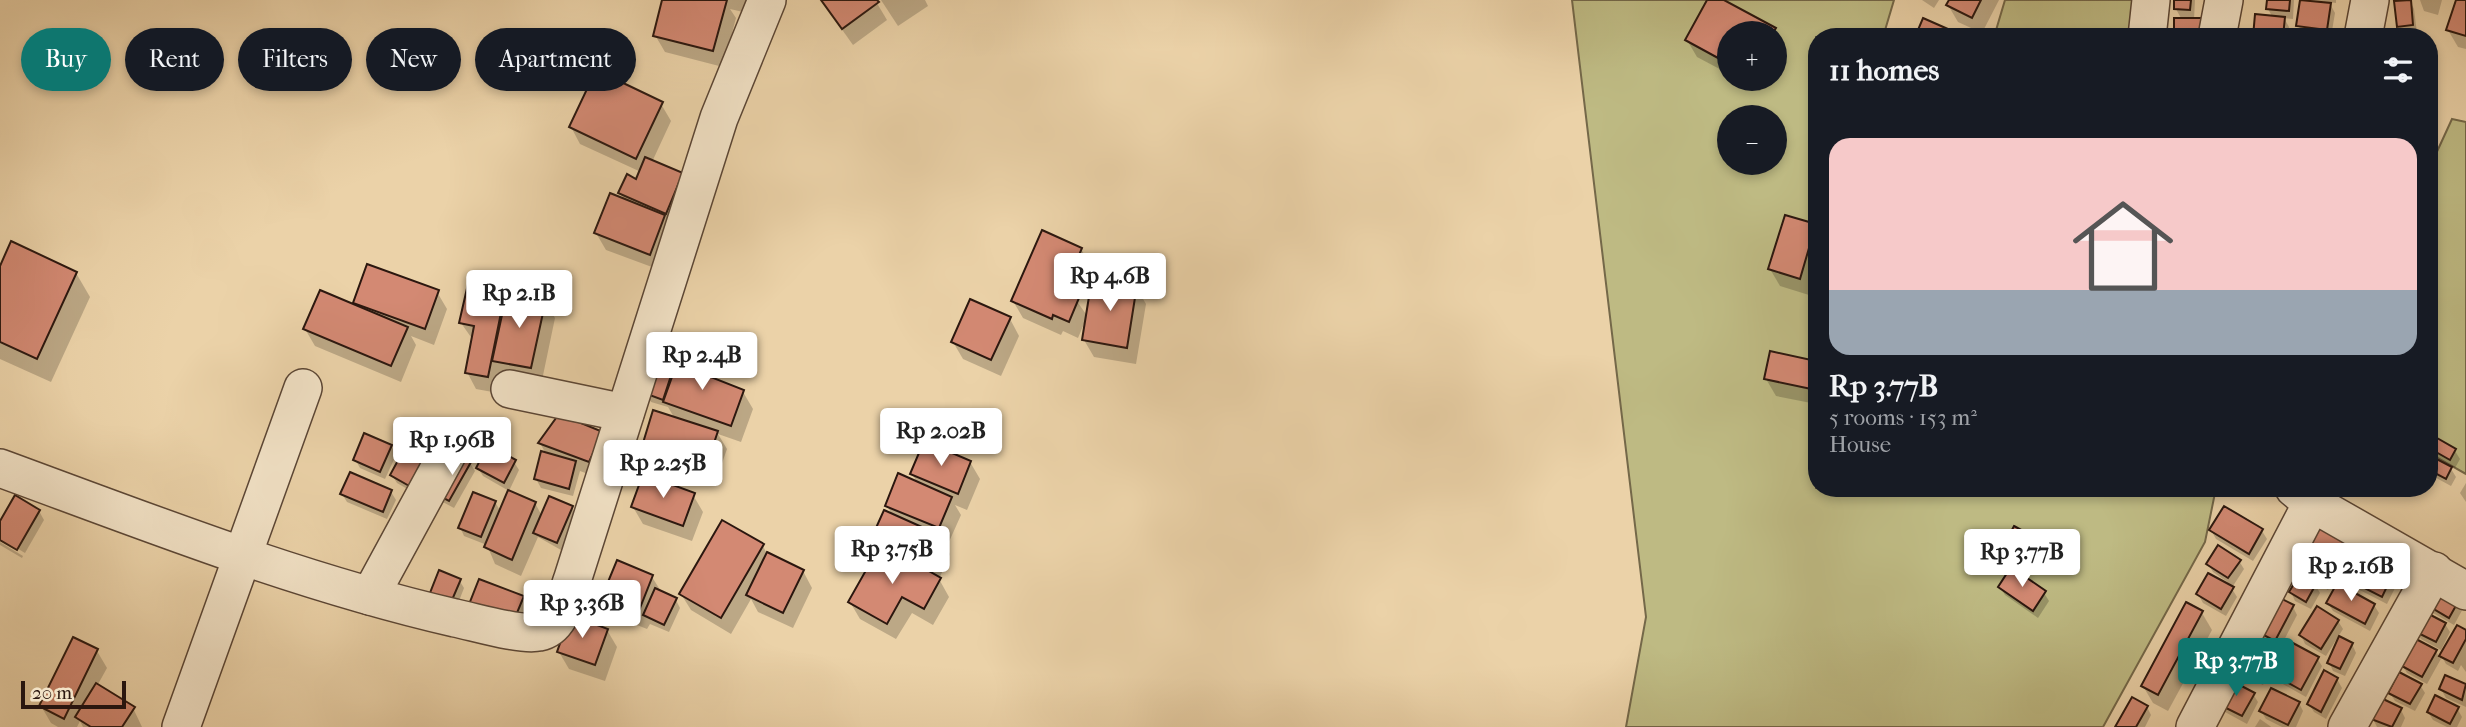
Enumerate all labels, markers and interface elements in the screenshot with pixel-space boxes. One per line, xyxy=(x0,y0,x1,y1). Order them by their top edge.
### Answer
map controls xyxy=(1717,21,1787,175)
button: + xyxy=(1717,21,1787,91)
chip: Buy xyxy=(21,28,111,91)
chip: Rent xyxy=(125,28,224,91)
chip: Filters xyxy=(238,28,352,91)
chip: New xyxy=(366,28,461,91)
chip: Apartment xyxy=(475,28,636,91)
icon: filters xyxy=(2379,51,2417,89)
text: 11 homes xyxy=(1829,53,1939,88)
button: − xyxy=(1717,105,1787,175)
icon: home xyxy=(2060,183,2186,309)
pin: Rp 4.6B xyxy=(1045,254,1175,313)
text: Rp 4.6B xyxy=(1070,262,1150,289)
pin: Rp 2.1B xyxy=(454,270,584,330)
text: Rp 2.1B xyxy=(482,279,556,306)
pin: Rp 2.4B xyxy=(637,332,767,392)
text: Rp 2.4B xyxy=(662,341,742,368)
text: Rp 3.77B xyxy=(1829,369,1938,404)
text: 5 rooms · 153 m² xyxy=(1829,404,1977,431)
pin: Rp 2.02B xyxy=(869,408,1013,468)
text: Rp 2.02B xyxy=(896,417,986,444)
pin: Rp 1.96B xyxy=(380,418,524,477)
text: Rp 1.96B xyxy=(409,426,495,453)
text: House xyxy=(1829,431,1891,458)
pin: Rp 2.25B xyxy=(591,440,735,500)
text: Rp 2.25B xyxy=(619,449,707,476)
pin: Rp 3.75B xyxy=(820,526,964,586)
pin: Rp 3.77B xyxy=(1950,530,2094,589)
text: Rp 3.75B xyxy=(851,535,933,562)
text: Rp 3.77B xyxy=(1980,538,2064,565)
pin: Rp 2.16B xyxy=(2279,544,2423,603)
text: Rp 2.16B xyxy=(2308,552,2394,579)
pin: Rp 3.36B xyxy=(510,580,654,640)
text: Rp 3.36B xyxy=(540,589,624,616)
pin: Rp 3.77B xyxy=(2164,638,2308,698)
text: Rp 3.77B xyxy=(2194,647,2278,674)
scale bar xyxy=(21,678,126,710)
text: 20 m xyxy=(32,682,72,704)

